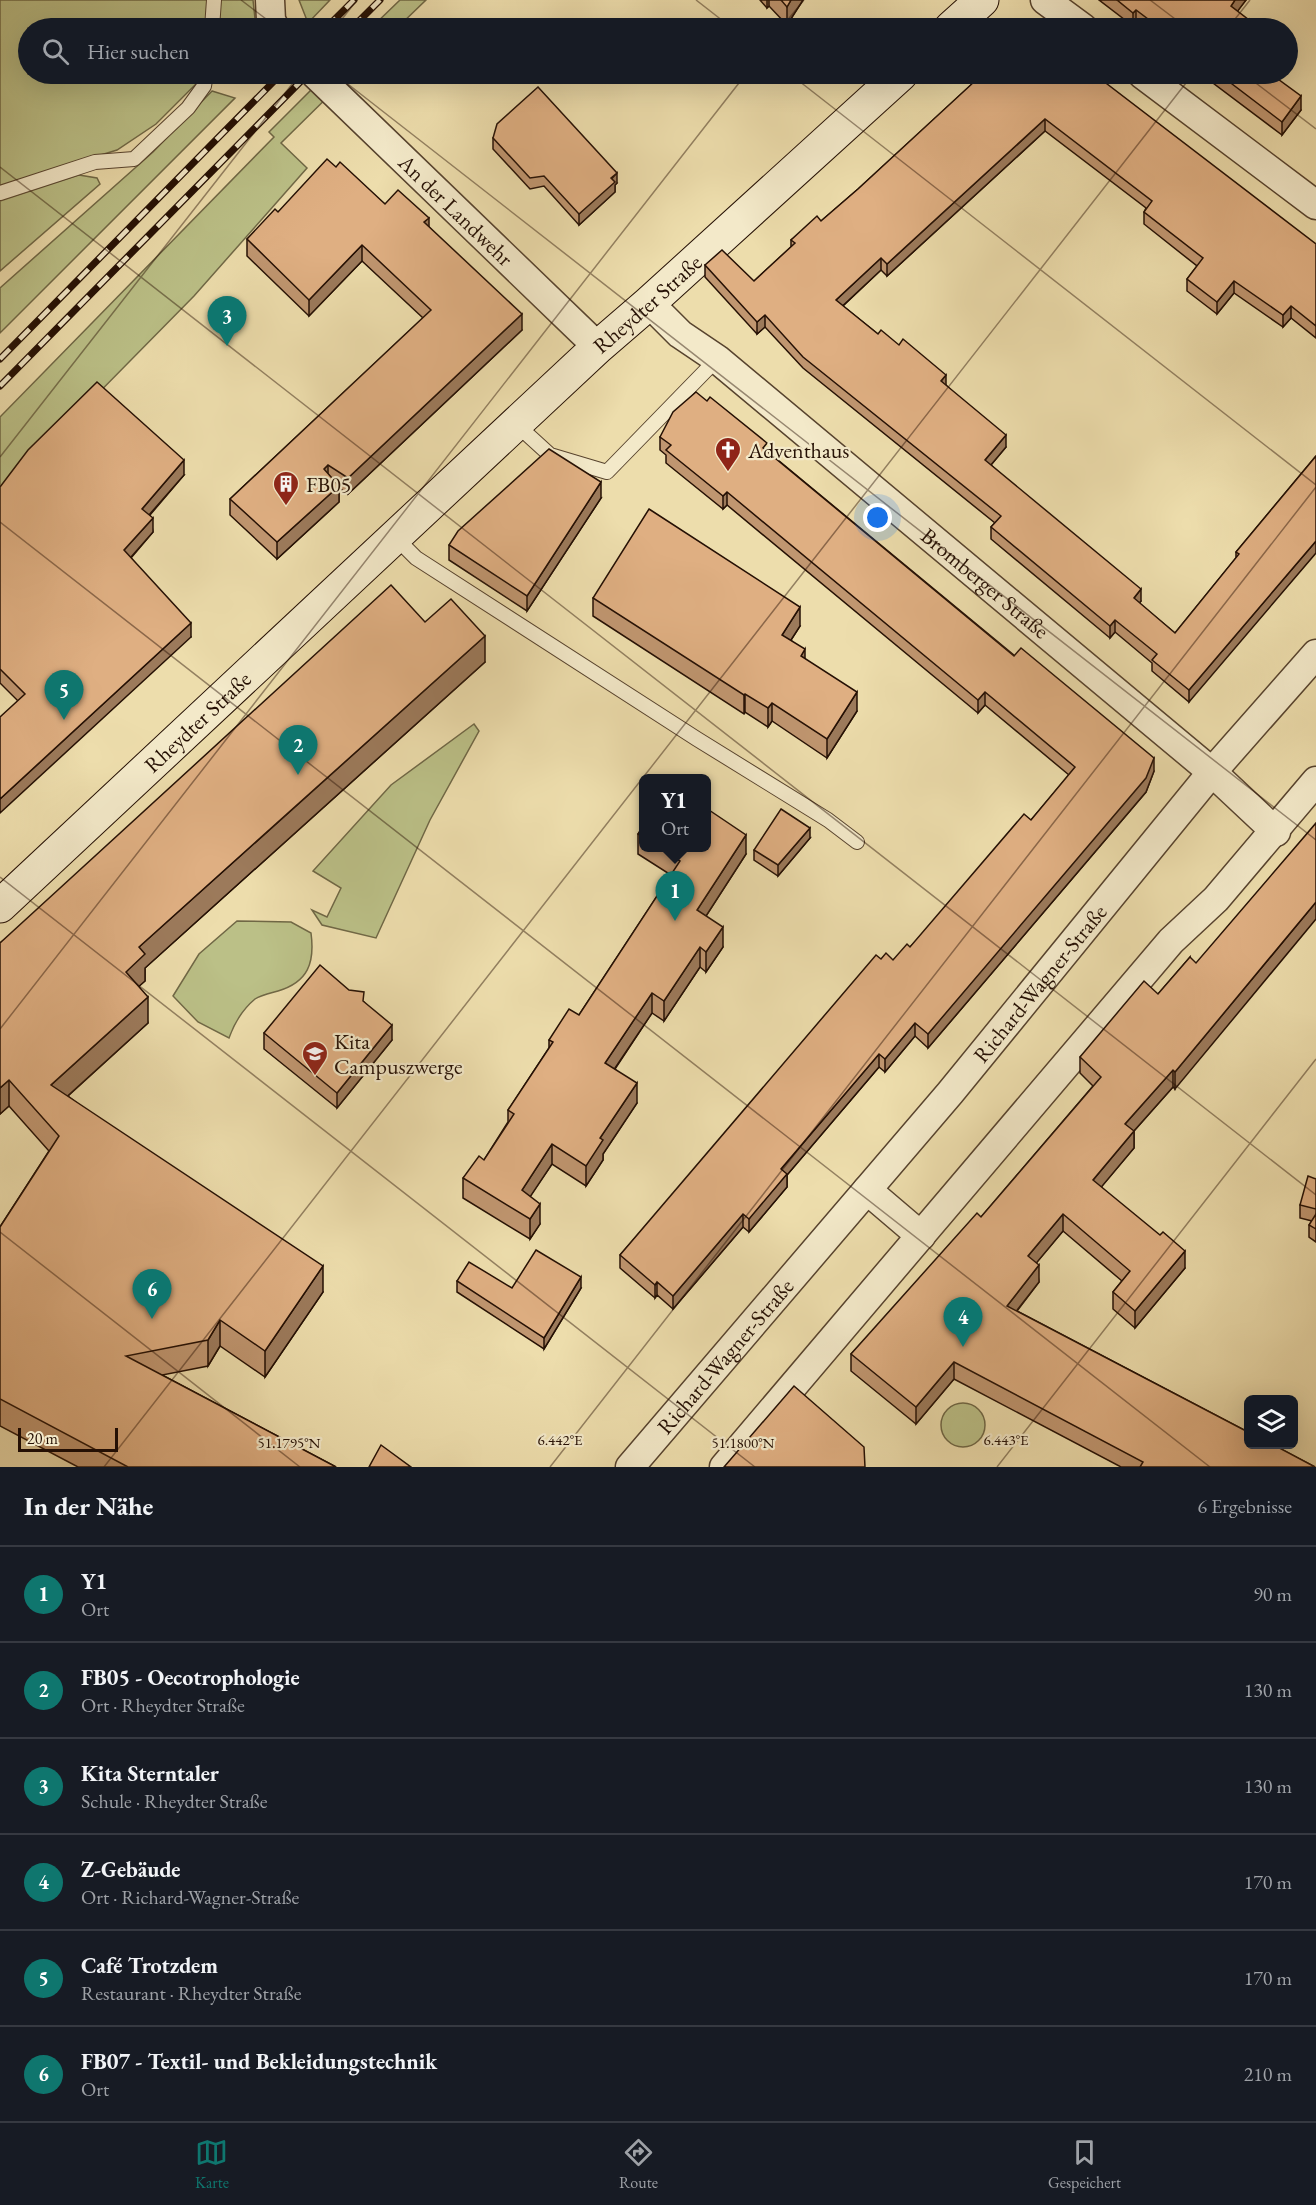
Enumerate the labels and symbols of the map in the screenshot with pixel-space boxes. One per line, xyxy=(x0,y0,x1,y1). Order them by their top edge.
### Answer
street label: An der Landwehr xyxy=(392,147,520,273)
street label: Rheydter Straße xyxy=(587,248,708,360)
pin: 3 xyxy=(208,296,246,346)
church icon: Adventhaus xyxy=(713,435,743,473)
place label: Adventhaus xyxy=(747,436,849,465)
building icon: FB05 xyxy=(271,469,301,507)
place label: FB05 xyxy=(306,470,351,499)
your location xyxy=(863,503,892,532)
street label: Bromberger Straße xyxy=(915,521,1056,645)
street label: Rheydter Straße xyxy=(138,664,257,779)
pin: 5 xyxy=(44,670,84,720)
pin: 2 xyxy=(278,726,318,775)
pin: 1 xyxy=(656,872,694,921)
street label: Richard-Wagner-Straße xyxy=(966,898,1113,1068)
place label: Kita Campuszwerge xyxy=(334,1027,463,1081)
school or university icon: Kita Campuszwerge xyxy=(300,1039,330,1077)
pin: 6 xyxy=(132,1270,172,1319)
street label: Richard-Wagner-Straße xyxy=(650,1272,800,1440)
pin: 4 xyxy=(944,1298,982,1347)
scale bar xyxy=(18,1425,118,1452)
text: 6.442°E xyxy=(537,1430,583,1449)
text: 6.443°E xyxy=(983,1430,1029,1449)
text: 51.1795°N xyxy=(258,1433,321,1452)
text: 51.1800°N xyxy=(712,1433,775,1452)

